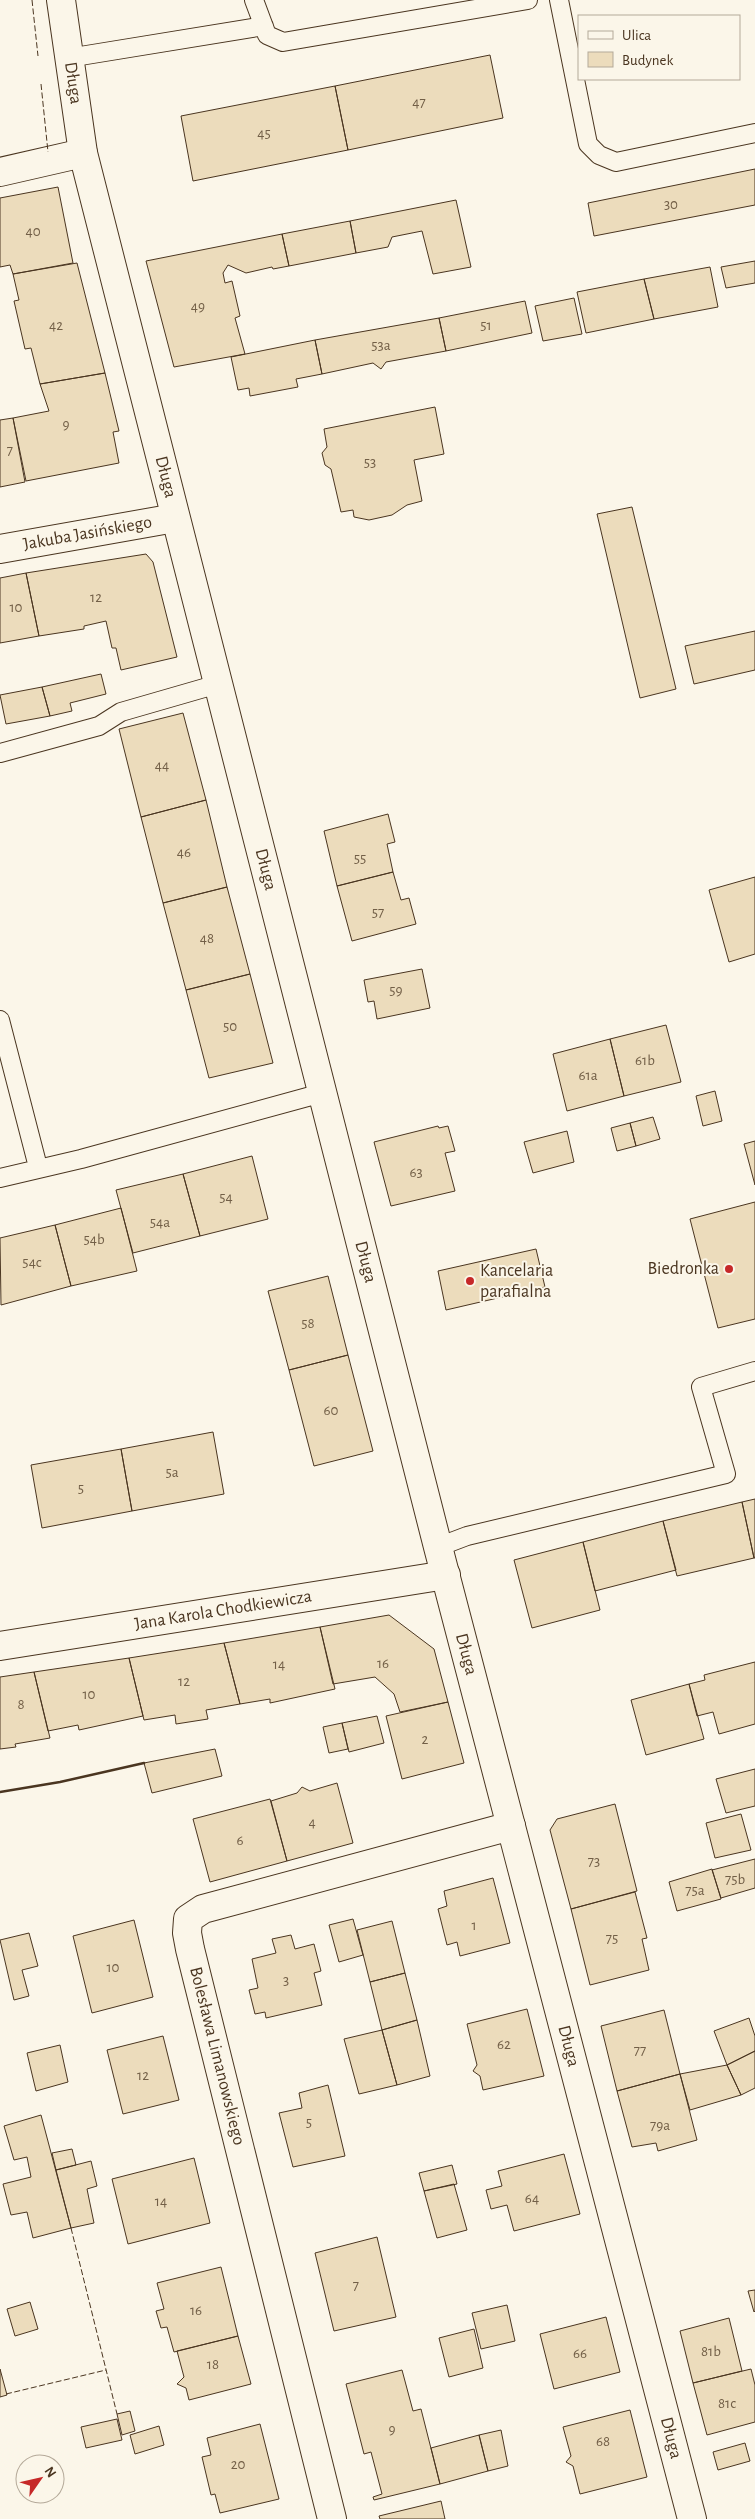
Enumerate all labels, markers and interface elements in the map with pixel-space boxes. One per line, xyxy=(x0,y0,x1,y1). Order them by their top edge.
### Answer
legend xyxy=(578,15,740,80)
text: Ulica xyxy=(622,28,651,43)
text: Budynek xyxy=(622,53,674,68)
street label: Długa xyxy=(61,61,85,105)
house number: 47 xyxy=(412,95,426,110)
house number: 45 xyxy=(257,126,271,141)
house number: 30 xyxy=(664,197,678,212)
house number: 40 xyxy=(25,224,41,239)
house number: 49 xyxy=(191,299,205,314)
house number: 42 xyxy=(49,318,63,333)
house number: 51 xyxy=(480,318,492,333)
house number: 53a xyxy=(371,338,391,353)
house number: 9 xyxy=(62,417,70,432)
house number: 7 xyxy=(7,443,13,458)
street label: Długa xyxy=(152,454,179,500)
house number: 53 xyxy=(364,455,376,470)
street label: Jakuba Jasińskiego xyxy=(22,513,154,554)
house number: 12 xyxy=(90,590,102,605)
house number: 10 xyxy=(9,600,23,615)
house number: 44 xyxy=(155,758,169,773)
house number: 46 xyxy=(177,845,191,860)
street label: Długa xyxy=(252,847,279,892)
house number: 55 xyxy=(354,851,366,866)
house number: 57 xyxy=(372,905,384,920)
house number: 48 xyxy=(200,931,214,946)
house number: 59 xyxy=(389,983,403,998)
house number: 50 xyxy=(223,1019,237,1034)
house number: 61b xyxy=(635,1053,655,1068)
house number: 61a xyxy=(578,1068,598,1083)
house number: 63 xyxy=(409,1165,423,1180)
house number: 54 xyxy=(219,1190,233,1205)
house number: 54a xyxy=(150,1215,170,1230)
house number: 54b xyxy=(83,1232,105,1247)
street label: Długa xyxy=(351,1239,379,1285)
house number: 54c xyxy=(22,1255,42,1270)
place label: Biedronka xyxy=(647,1260,719,1278)
place label: Kancelaria parafialna xyxy=(480,1262,553,1301)
marker: Biedronka xyxy=(723,1263,735,1275)
marker: Kancelaria parafialna xyxy=(464,1275,476,1287)
house number: 58 xyxy=(301,1316,315,1331)
house number: 60 xyxy=(324,1403,339,1418)
house number: 5a xyxy=(165,1465,179,1480)
house number: 5 xyxy=(78,1481,84,1496)
street label: Jana Karola Chodkiewicza xyxy=(133,1587,313,1633)
street label: Długa xyxy=(452,1632,480,1677)
house number: 16 xyxy=(377,1656,389,1671)
house number: 14 xyxy=(273,1657,285,1672)
house number: 12 xyxy=(178,1674,190,1689)
house number: 10 xyxy=(82,1687,96,1702)
house number: 8 xyxy=(17,1697,25,1712)
house number: 2 xyxy=(422,1732,429,1747)
house number: 4 xyxy=(308,1815,316,1830)
house number: 6 xyxy=(236,1833,244,1848)
house number: 73 xyxy=(588,1854,600,1869)
house number: 75b xyxy=(725,1872,745,1887)
house number: 75a xyxy=(685,1883,705,1898)
house number: 1 xyxy=(471,1918,477,1933)
house number: 75 xyxy=(606,1931,618,1946)
house number: 10 xyxy=(106,1960,120,1975)
street label: Bolesława Limanowskiego xyxy=(186,1965,248,2147)
house number: 3 xyxy=(283,1973,289,1988)
street label: Długa xyxy=(554,2023,583,2069)
house number: 62 xyxy=(497,2037,511,2052)
house number: 77 xyxy=(634,2043,646,2058)
house number: 12 xyxy=(137,2068,149,2083)
house number: 5 xyxy=(306,2115,312,2130)
house number: 79a xyxy=(650,2118,670,2133)
house number: 64 xyxy=(525,2191,539,2206)
house number: 14 xyxy=(155,2194,167,2209)
house number: 7 xyxy=(353,2278,359,2293)
house number: 16 xyxy=(190,2303,202,2318)
house number: 81b xyxy=(701,2344,721,2359)
house number: 66 xyxy=(573,2346,587,2361)
house number: 18 xyxy=(207,2357,219,2372)
house number: 81c xyxy=(718,2396,736,2411)
street label: Długa xyxy=(657,2415,685,2461)
house number: 9 xyxy=(388,2422,396,2437)
house number: 68 xyxy=(596,2434,610,2449)
north arrow xyxy=(15,2454,65,2504)
house number: 20 xyxy=(231,2457,245,2472)
text: N xyxy=(41,2464,58,2480)

